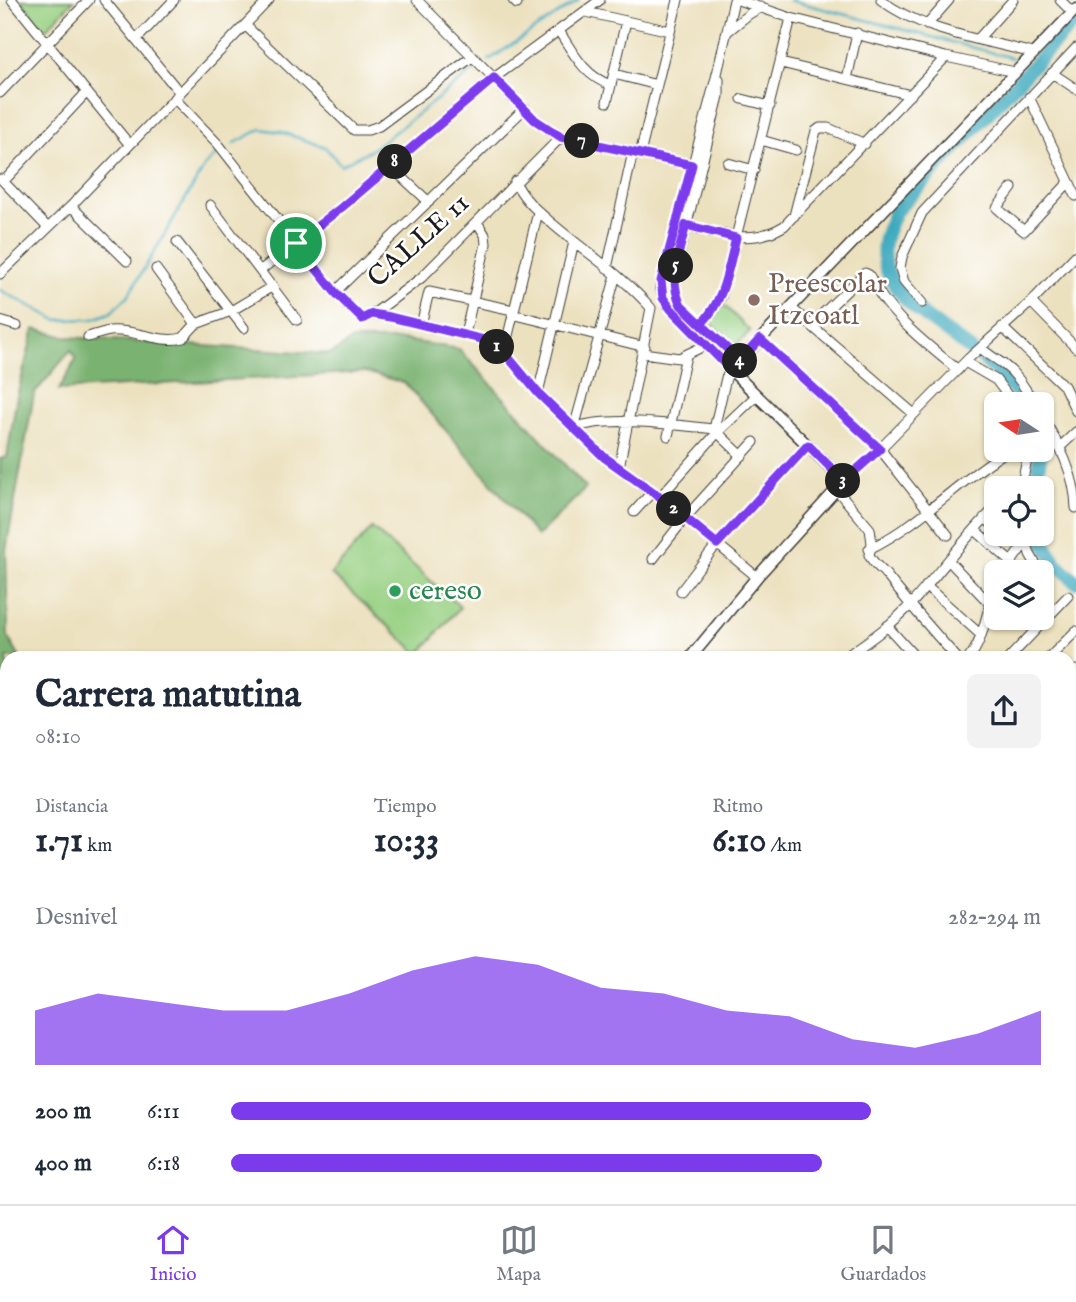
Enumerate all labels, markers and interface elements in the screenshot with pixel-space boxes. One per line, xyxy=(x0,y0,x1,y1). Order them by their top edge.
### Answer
pin: 7 xyxy=(564,124,600,158)
text: 7 xyxy=(577,128,586,152)
pin: 8 xyxy=(378,144,412,180)
text: 8 xyxy=(391,149,398,173)
street label: CALLE 11 xyxy=(361,186,477,296)
pin xyxy=(266,213,326,273)
icon: arrive xyxy=(277,224,315,262)
pin: 5 xyxy=(658,248,694,284)
text: 5 xyxy=(672,253,679,277)
place label: Preescolar Itzcoatl xyxy=(768,267,887,334)
marker: Preescolar Itzcoatl xyxy=(746,292,762,308)
pin: 1 xyxy=(480,330,514,364)
text: 1 xyxy=(493,334,500,358)
pin: 4 xyxy=(722,344,758,378)
text: 4 xyxy=(735,348,744,372)
north arrow xyxy=(984,392,1054,462)
map controls xyxy=(984,392,1054,630)
pin: 3 xyxy=(826,463,860,498)
text: 3 xyxy=(839,468,846,492)
button: locate xyxy=(984,476,1054,546)
pin: 2 xyxy=(656,491,692,526)
text: 2 xyxy=(669,496,678,520)
button: layers xyxy=(984,560,1054,630)
place label: cereso xyxy=(409,574,482,609)
marker: cereso xyxy=(387,583,403,599)
text: Carrera matutina xyxy=(35,672,301,720)
button: share xyxy=(967,674,1041,748)
text: 08:10 xyxy=(35,722,81,751)
text: Distancia xyxy=(35,795,108,819)
text: Tiempo xyxy=(374,795,436,819)
text: Ritmo xyxy=(712,795,763,819)
text: 1.71 xyxy=(35,819,83,864)
text: 10:33 xyxy=(374,819,439,864)
text: 6:10 xyxy=(712,819,766,864)
text: km xyxy=(83,834,112,858)
text: /km xyxy=(766,834,802,858)
text: Desnivel xyxy=(35,903,117,932)
text: 282–294 m xyxy=(948,903,1041,932)
text: 200 m xyxy=(35,1097,91,1126)
text: 6:11 xyxy=(147,1097,180,1126)
text: 400 m xyxy=(35,1149,92,1178)
text: 6:18 xyxy=(147,1149,180,1178)
tab: Inicio xyxy=(150,1221,197,1287)
tab: Mapa xyxy=(496,1221,541,1287)
tab: Guardados xyxy=(841,1221,926,1287)

